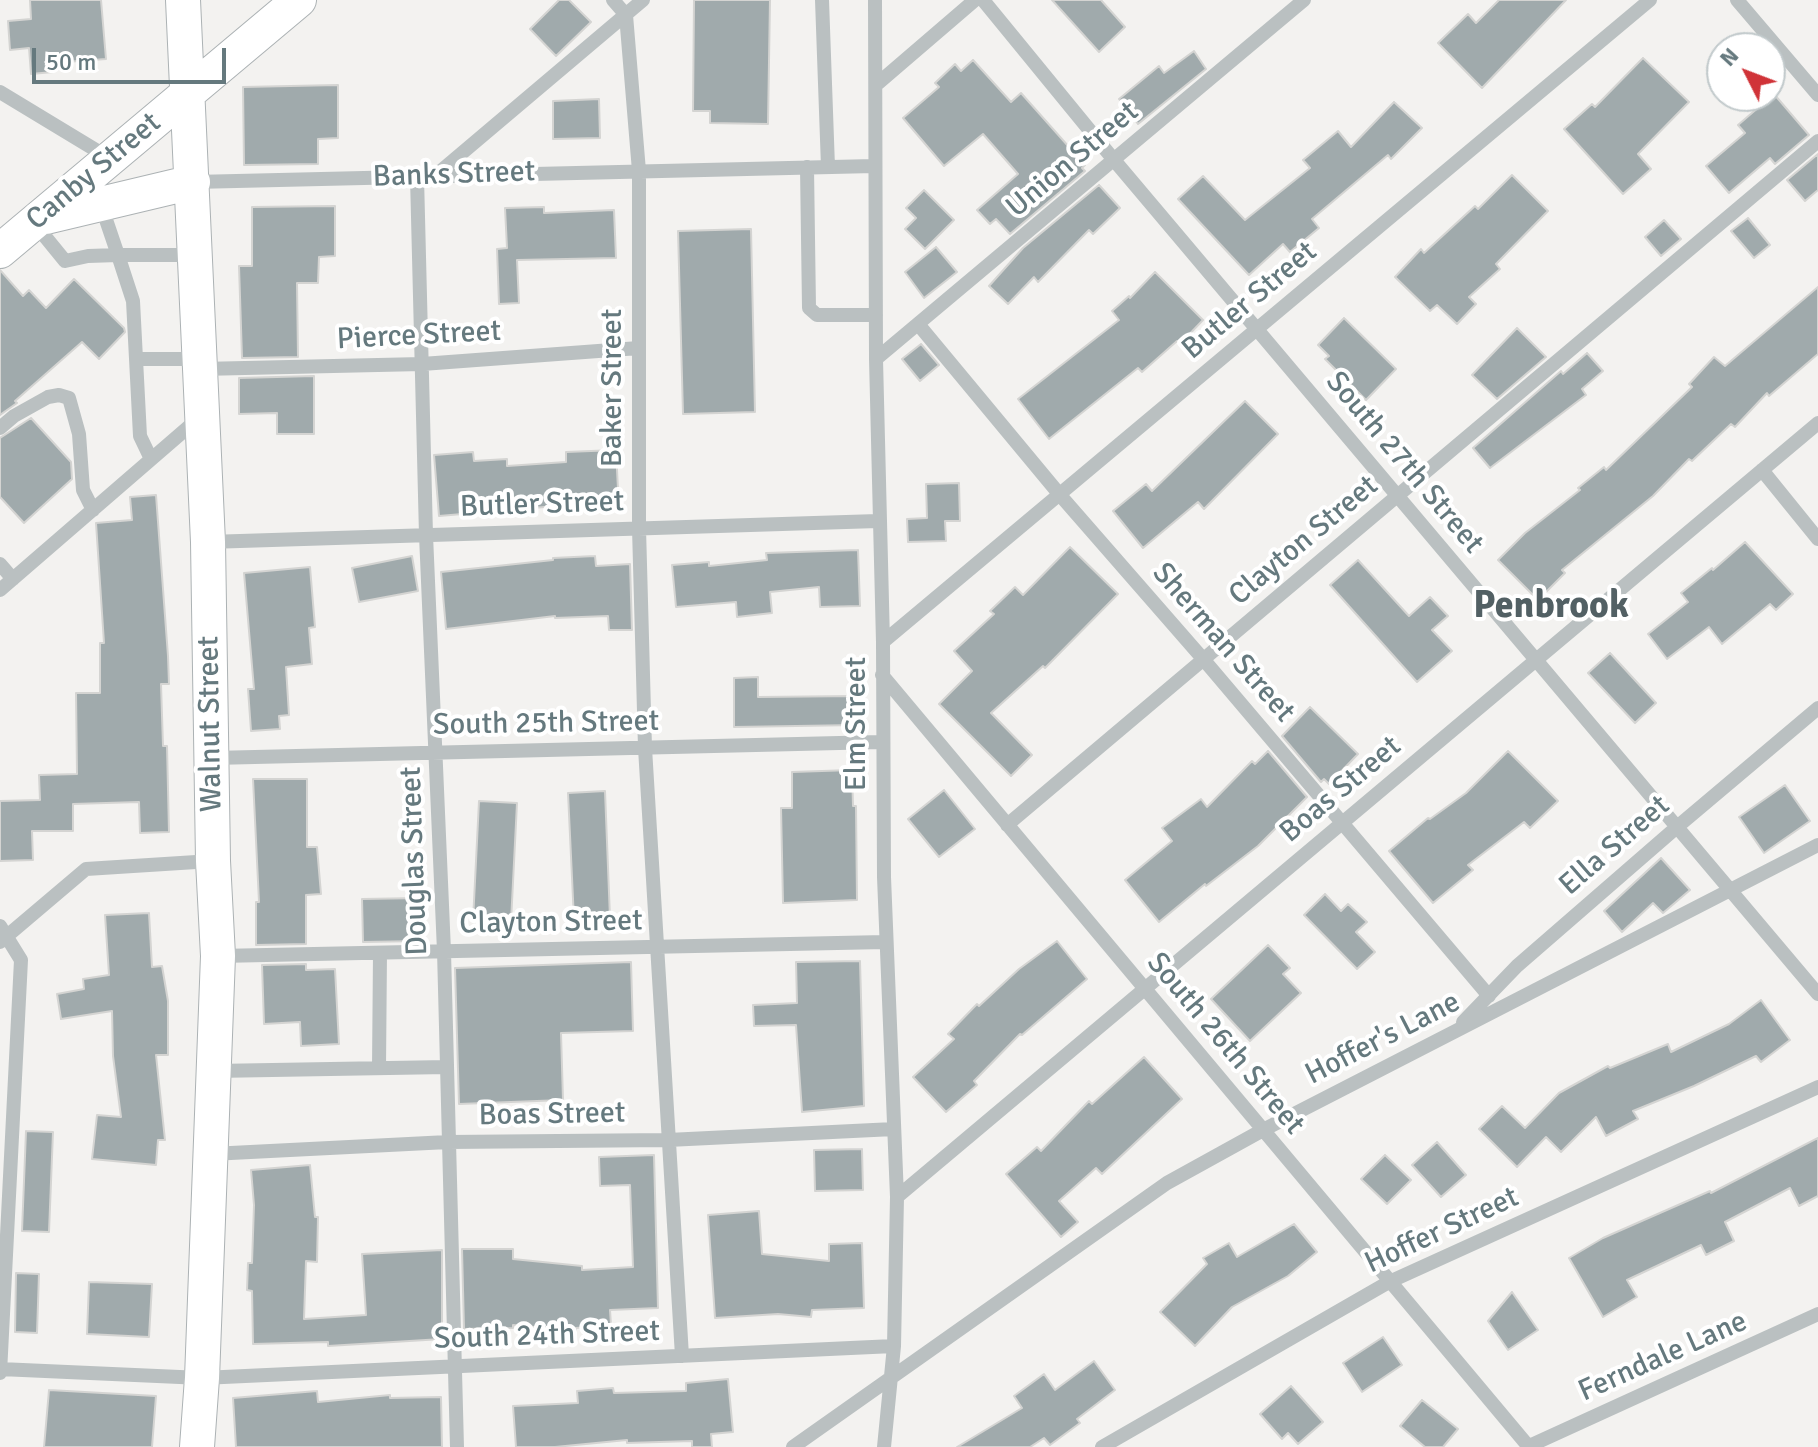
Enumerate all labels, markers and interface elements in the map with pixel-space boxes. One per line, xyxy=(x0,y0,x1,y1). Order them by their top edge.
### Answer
scale bar xyxy=(36,32,230,82)
north arrow xyxy=(1706,32,1786,112)
text: N xyxy=(1714,42,1744,72)
text: 50 m xyxy=(46,47,96,77)
street label: Union Street xyxy=(1000,94,1146,226)
street label: Canby Street xyxy=(20,105,168,239)
street label: Banks Street xyxy=(372,154,536,196)
street label: Butler Street xyxy=(1175,234,1325,368)
street label: Baker Street xyxy=(595,309,631,467)
street label: Pierce Street xyxy=(336,314,502,358)
street label: South 27th Street xyxy=(1318,365,1490,561)
street label: Clayton Street xyxy=(1222,468,1386,614)
street label: Butler Street xyxy=(459,484,625,526)
street label: Sherman Street xyxy=(1144,556,1302,730)
district label: Penbrook xyxy=(1473,584,1629,630)
street label: Walnut Street xyxy=(191,635,231,813)
street label: Elm Street xyxy=(839,657,875,791)
street label: South 25th Street xyxy=(433,704,659,744)
street label: Boas Street xyxy=(1273,729,1409,851)
street label: Douglas Street xyxy=(394,766,436,956)
street label: Ella Street xyxy=(1553,788,1677,904)
street label: Clayton Street xyxy=(459,903,643,943)
street label: South 26th Street xyxy=(1139,946,1311,1142)
street label: Hoffer's Lane xyxy=(1300,985,1466,1093)
street label: Boas Street xyxy=(478,1096,626,1134)
street label: Hoffer Street xyxy=(1359,1180,1525,1282)
street label: Ferndale Lane xyxy=(1573,1304,1753,1410)
street label: South 24th Street xyxy=(433,1314,661,1358)

